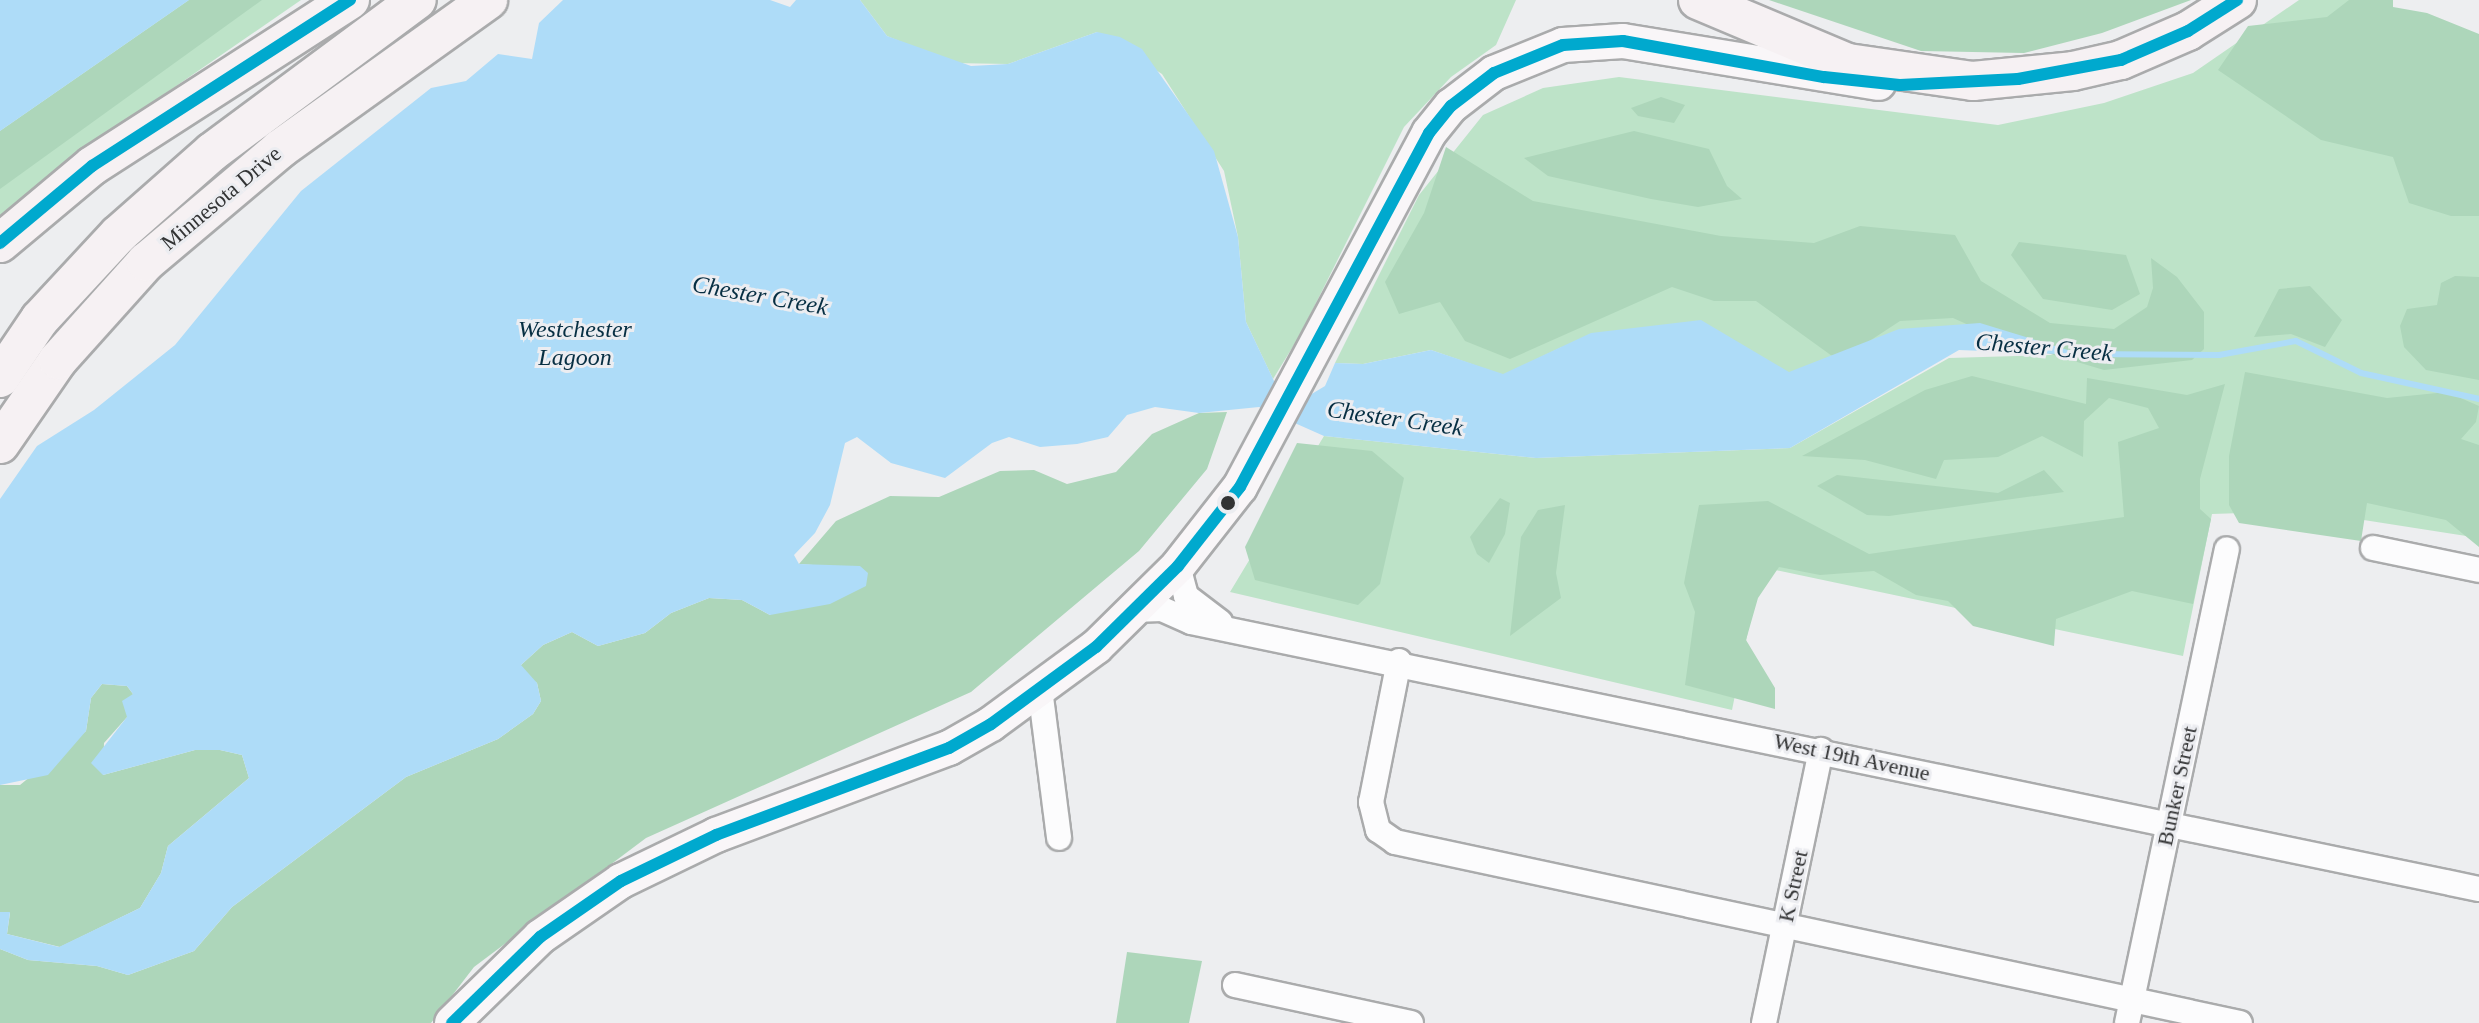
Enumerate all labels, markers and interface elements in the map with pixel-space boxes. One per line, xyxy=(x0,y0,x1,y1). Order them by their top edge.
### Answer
street label: Minnesota Drive xyxy=(156,140,286,256)
water label: Chester Creek xyxy=(690,270,830,322)
water label: Westchester Lagoon xyxy=(518,316,632,372)
water label: Chester Creek xyxy=(1974,328,2114,368)
water label: Chester Creek xyxy=(1325,395,1465,443)
unlabelled marker xyxy=(1220,495,1236,511)
street label: Bunker Street xyxy=(2151,724,2203,848)
street label: West 19th Avenue xyxy=(1771,727,1933,787)
street label: K Street xyxy=(1773,848,1813,924)

